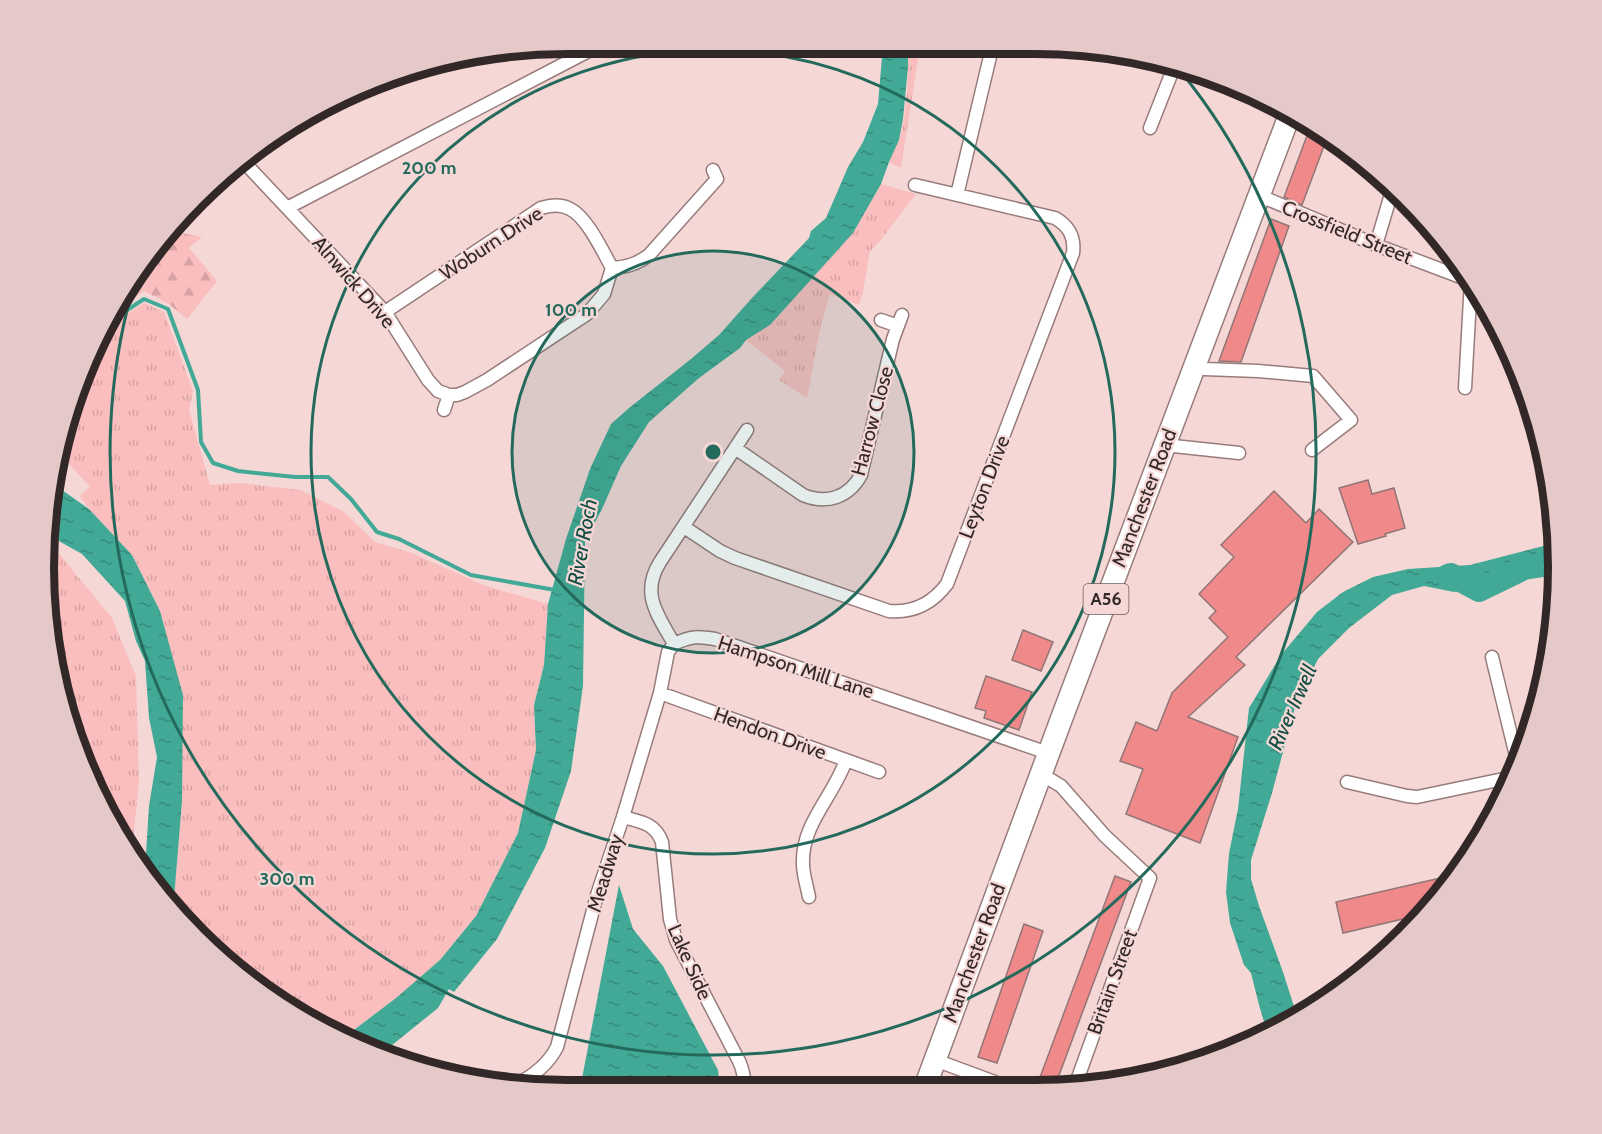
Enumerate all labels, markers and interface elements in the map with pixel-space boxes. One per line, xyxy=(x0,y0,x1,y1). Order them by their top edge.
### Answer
text: 200 m xyxy=(402,157,456,179)
street label: Crossfield Street xyxy=(1278,195,1416,269)
street label: Woburn Drive xyxy=(435,201,547,285)
street label: Alnwick Drive xyxy=(308,231,400,333)
text: 100 m xyxy=(545,299,597,321)
street label: Harrow Close xyxy=(846,364,898,478)
street label: Manchester Road xyxy=(1107,425,1181,571)
street label: Leyton Drive xyxy=(953,432,1015,542)
centre of rings xyxy=(703,442,723,462)
water label: River Roch xyxy=(562,497,602,587)
road number: A56 xyxy=(1084,584,1128,614)
street label: Hampson Mill Lane xyxy=(715,630,877,704)
water label: River Irwell xyxy=(1262,660,1322,753)
street label: Hendon Drive xyxy=(710,702,830,764)
street label: Meadway xyxy=(582,831,628,915)
text: 300 m xyxy=(260,868,314,890)
street label: Manchester Road xyxy=(938,880,1010,1026)
street label: Lake Side xyxy=(663,921,717,1003)
street label: Britain Street xyxy=(1082,926,1142,1038)

